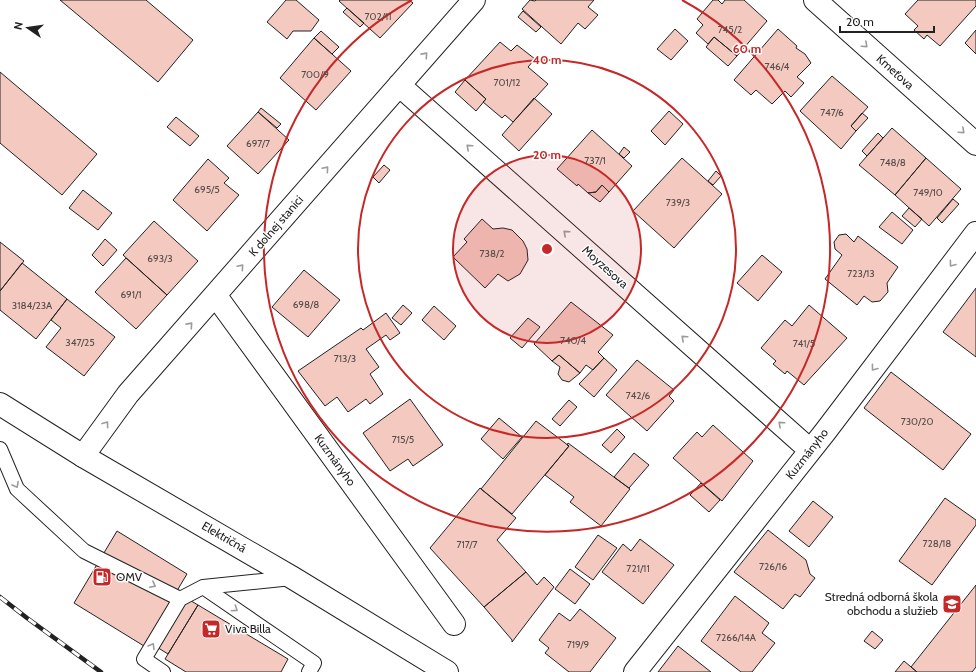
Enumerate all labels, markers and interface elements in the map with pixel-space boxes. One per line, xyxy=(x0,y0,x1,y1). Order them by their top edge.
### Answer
north arrow xyxy=(8,8,48,48)
scale bar xyxy=(840,8,934,34)
house number: 702/11 xyxy=(365,10,391,23)
text: 20 m xyxy=(846,14,874,29)
text: N xyxy=(11,20,26,31)
house number: 745/2 xyxy=(718,23,742,36)
one-way arrow xyxy=(860,40,867,47)
text: 60 m xyxy=(733,41,761,56)
street label: Kmeťova xyxy=(873,51,917,93)
text: 40 m xyxy=(532,52,562,67)
one-way arrow xyxy=(421,53,428,60)
house number: 746/4 xyxy=(765,60,790,73)
house number: 700/9 xyxy=(301,68,329,81)
house number: 701/12 xyxy=(494,76,520,89)
house number: 747/6 xyxy=(820,106,844,119)
one-way arrow xyxy=(957,127,964,134)
house number: 697/7 xyxy=(246,137,270,150)
one-way arrow xyxy=(466,144,474,151)
text: 20 m xyxy=(533,147,561,162)
house number: 737/1 xyxy=(584,154,606,167)
house number: 748/8 xyxy=(880,156,906,169)
one-way arrow xyxy=(322,166,329,173)
house number: 695/5 xyxy=(194,183,220,196)
house number: 749/10 xyxy=(913,186,943,199)
street label: K dolnej stanici xyxy=(245,192,306,259)
house number: 739/3 xyxy=(666,196,690,209)
one-way arrow xyxy=(563,230,571,238)
centre of rings xyxy=(540,242,554,256)
street label: Moyzesova xyxy=(579,242,632,291)
house number: 738/2 xyxy=(480,247,504,260)
house number: 693/3 xyxy=(147,252,173,265)
one-way arrow xyxy=(950,260,957,267)
one-way arrow xyxy=(237,264,244,271)
house number: 723/13 xyxy=(847,267,875,280)
house number: 691/1 xyxy=(120,288,142,301)
house number: 698/8 xyxy=(293,298,319,311)
house number: 3184/23A xyxy=(12,299,53,312)
one-way arrow xyxy=(185,322,192,330)
house number: 740/4 xyxy=(560,334,586,347)
one-way arrow xyxy=(681,335,689,343)
house number: 347/25 xyxy=(65,336,95,349)
house number: 741/5 xyxy=(793,337,815,350)
house number: 713/3 xyxy=(334,352,356,365)
one-way arrow xyxy=(871,363,878,370)
house number: 742/6 xyxy=(626,389,650,402)
house number: 730/20 xyxy=(901,415,933,428)
one-way arrow xyxy=(101,422,108,429)
one-way arrow xyxy=(778,422,786,429)
street label: Kuzmányho xyxy=(782,425,831,482)
street label: Kuzmányho xyxy=(312,431,359,489)
house number: 715/5 xyxy=(392,433,414,446)
one-way arrow xyxy=(11,481,19,488)
street label: Električná xyxy=(199,518,250,555)
house number: 728/18 xyxy=(923,537,951,550)
house number: 717/7 xyxy=(456,538,478,551)
house number: 726/16 xyxy=(759,560,787,573)
house number: 721/11 xyxy=(626,562,650,575)
fuel station icon: OMV xyxy=(91,566,113,588)
place label: OMV xyxy=(116,569,143,584)
one-way arrow xyxy=(148,581,156,588)
place label: Stredná odborná škola obchodu a služieb xyxy=(825,589,938,618)
school or university icon: Stredná odborná škola obchodu a služieb xyxy=(941,593,963,615)
one-way arrow xyxy=(231,604,238,612)
supermarket icon: Viva Billa xyxy=(200,618,222,640)
place label: Viva Billa xyxy=(225,621,271,636)
house number: 7266/14A xyxy=(716,631,757,644)
house number: 719/9 xyxy=(567,638,590,651)
one-way arrow xyxy=(147,643,154,650)

